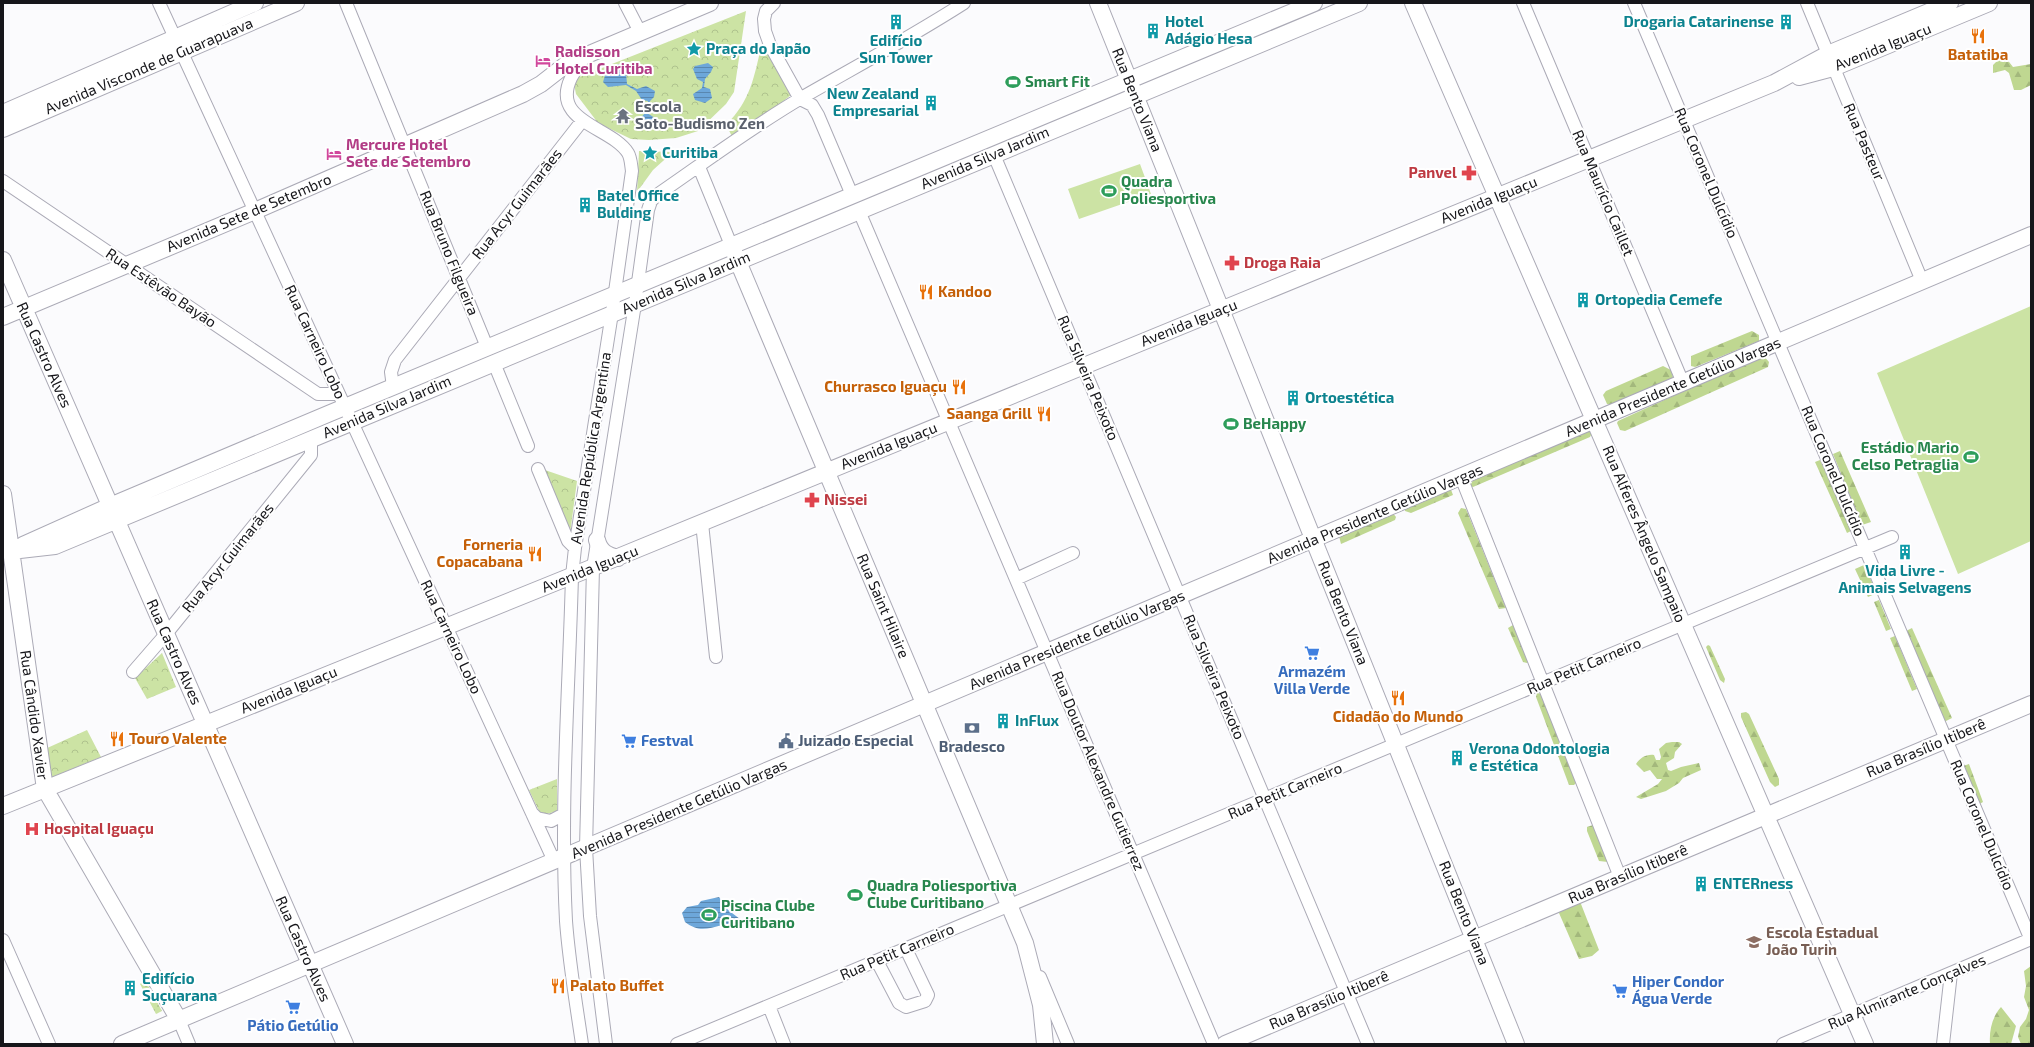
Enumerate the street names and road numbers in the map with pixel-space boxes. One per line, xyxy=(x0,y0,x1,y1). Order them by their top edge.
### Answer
street label: Avenida Visconde de Guarapuava xyxy=(42,13,255,117)
street label: Avenida Iguaçu xyxy=(1832,19,1934,75)
street label: Rua Bento Viana xyxy=(1109,45,1167,154)
street label: Rua Pasteur xyxy=(1841,100,1889,183)
street label: Rua Coronel Dulcídio xyxy=(1671,105,1743,241)
street label: Avenida Silva Jardim xyxy=(918,122,1051,192)
street label: Rua Maurício Caillet xyxy=(1569,127,1639,259)
street label: Rua Acyr Guimarães xyxy=(467,144,565,262)
street label: Avenida Sete de Setembro xyxy=(163,169,334,255)
street label: Avenida Iguaçu xyxy=(1438,172,1540,228)
street label: Rua Bruno Filgueira xyxy=(417,188,483,318)
street label: Rua Estêvão Bayão xyxy=(103,244,220,331)
street label: Avenida Silva Jardim xyxy=(619,247,752,317)
street label: Rua Carneiro Lobo xyxy=(282,282,350,401)
street label: Avenida Iguaçu xyxy=(1138,295,1240,351)
street label: Rua Castro Alves xyxy=(14,299,76,410)
street label: Rua Silveira Peixoto xyxy=(1054,312,1123,443)
street label: Avenida Presidente Getúlio Vargas xyxy=(1562,332,1783,440)
street label: Avenida República Argentina xyxy=(566,351,614,545)
street label: Avenida Silva Jardim xyxy=(320,371,453,441)
street label: Rua Coronel Dulcídio xyxy=(1798,403,1870,539)
street label: Avenida Iguaçu xyxy=(838,418,940,474)
street label: Rua Alferes Ângelo Sampaio xyxy=(1599,442,1690,625)
street label: Avenida Presidente Getúlio Vargas xyxy=(1264,459,1485,567)
street label: Rua Acyr Guimarães xyxy=(178,499,277,616)
street label: Avenida Iguaçu xyxy=(539,541,641,597)
street label: Rua Saint Hilaire xyxy=(854,551,914,660)
street label: Rua Bento Viana xyxy=(1315,558,1373,667)
street label: Rua Carneiro Lobo xyxy=(418,577,486,696)
street label: Avenida Presidente Getúlio Vargas xyxy=(966,585,1187,693)
street label: Rua Castro Alves xyxy=(144,596,206,707)
street label: Rua Silveira Peixoto xyxy=(1180,611,1249,742)
street label: Rua Petit Carneiro xyxy=(1524,633,1643,697)
street label: Rua Cândido Xavier xyxy=(17,649,53,781)
street label: Avenida Iguaçu xyxy=(238,662,340,718)
street label: Rua Doutor Alexandre Gutierrez xyxy=(1049,668,1149,873)
street label: Rua Brasílio Itiberê xyxy=(1863,714,1988,780)
street label: Avenida Presidente Getúlio Vargas xyxy=(568,754,789,862)
street label: Rua Coronel Dulcídio xyxy=(1947,757,2019,893)
street label: Rua Petit Carneiro xyxy=(1225,758,1344,822)
street label: Rua Brasílio Itiberê xyxy=(1565,840,1690,906)
street label: Rua Bento Viana xyxy=(1436,858,1494,967)
street label: Rua Castro Alves xyxy=(273,893,335,1004)
street label: Rua Petit Carneiro xyxy=(837,919,956,983)
street label: Rua Almirante Gonçalves xyxy=(1825,950,1989,1033)
street label: Rua Brasílio Itiberê xyxy=(1266,966,1391,1032)

